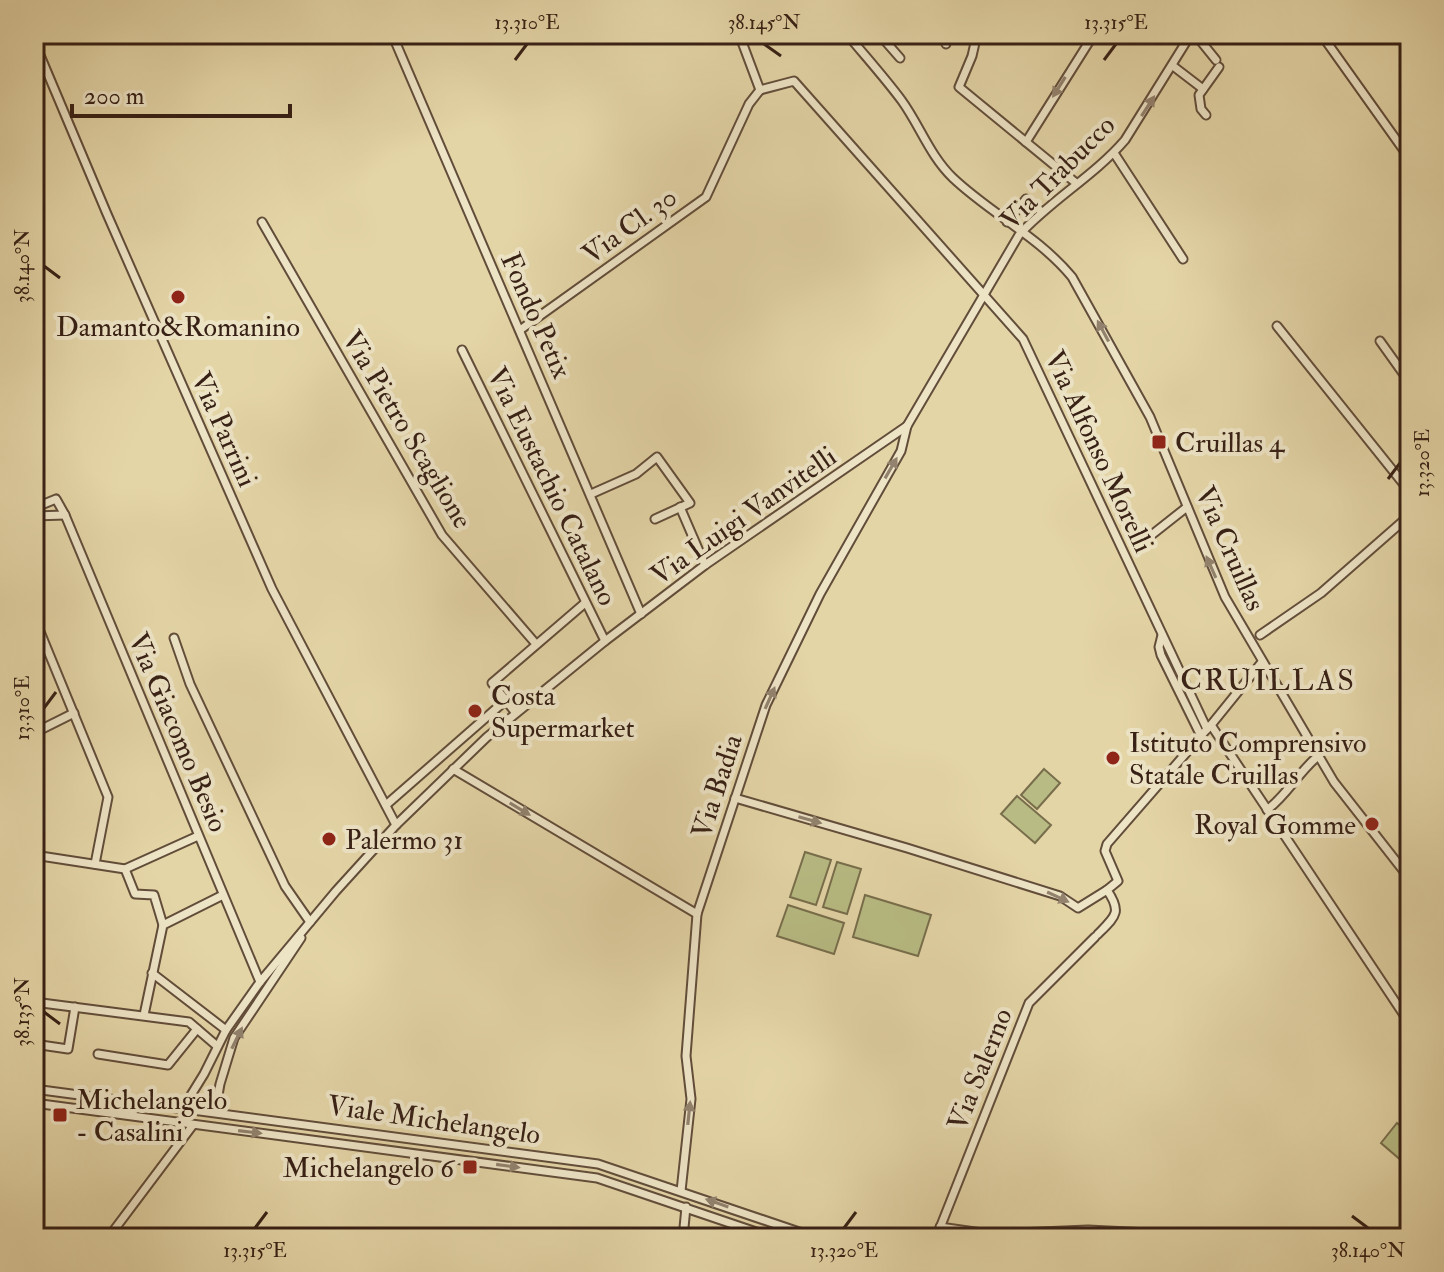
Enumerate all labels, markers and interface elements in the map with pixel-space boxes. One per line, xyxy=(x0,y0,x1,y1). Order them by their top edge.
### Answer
text: 13.310°E xyxy=(494,10,560,35)
text: 38.145°N xyxy=(728,10,800,35)
text: 13.315°E xyxy=(1084,10,1148,35)
scale bar xyxy=(72,68,290,118)
one-way arrow xyxy=(1053,76,1067,98)
text: 200 m xyxy=(84,81,145,112)
one-way arrow xyxy=(1140,95,1154,117)
street label: Via Trabucco xyxy=(993,108,1123,238)
street label: Via Cl. 30 xyxy=(576,180,684,272)
text: 38.140°N xyxy=(10,229,35,303)
street label: Fondo Petix xyxy=(492,247,579,385)
marker: Damanto&Romanino xyxy=(169,288,187,306)
place label: Damanto&Romanino xyxy=(56,310,300,345)
one-way arrow xyxy=(1096,320,1110,342)
street label: Via Pietro Scaglione xyxy=(334,324,480,535)
street label: Via Alfonso Morelli xyxy=(1036,345,1161,558)
street label: Via Eustachio Catalano xyxy=(479,362,625,612)
street label: Via Parrini xyxy=(183,367,264,492)
place label: Cruillas 4 xyxy=(1175,426,1286,461)
text: 13.320°E xyxy=(1410,429,1435,497)
marker: Cruillas 4 xyxy=(1150,433,1168,451)
street label: Via Luigi Vanvitelli xyxy=(644,439,844,593)
one-way arrow xyxy=(884,457,898,479)
street label: Via Cruillas xyxy=(1187,481,1273,616)
one-way arrow xyxy=(1204,555,1218,579)
street label: Via Giacomo Besio xyxy=(120,628,235,838)
district label: CRUILLAS xyxy=(1180,662,1356,699)
text: 13.310°E xyxy=(10,675,35,741)
place label: Costa Supermarket xyxy=(491,679,635,746)
one-way arrow xyxy=(763,686,777,710)
marker: Costa Supermarket xyxy=(466,702,484,720)
place label: Istituto Comprensivo Statale Cruillas xyxy=(1129,726,1367,793)
street label: Via Badia xyxy=(684,730,751,843)
marker: Istituto Comprensivo Statale Cruillas xyxy=(1104,749,1122,767)
one-way arrow xyxy=(509,802,531,816)
place label: Royal Gomme xyxy=(1194,808,1356,843)
one-way arrow xyxy=(798,814,822,827)
marker: Royal Gomme xyxy=(1363,815,1381,833)
place label: Palermo 31 xyxy=(345,823,463,858)
marker: Palermo 31 xyxy=(320,830,338,848)
one-way arrow xyxy=(1046,890,1069,904)
text: 38.135°N xyxy=(10,977,35,1047)
street label: Via Salerno xyxy=(940,1003,1021,1136)
one-way arrow xyxy=(230,1027,243,1050)
place label: Michelangelo - Casalini xyxy=(76,1083,227,1150)
street label: Viale Michelangelo xyxy=(325,1088,542,1153)
one-way arrow xyxy=(683,1100,696,1125)
marker: Michelangelo - Casalini xyxy=(51,1106,69,1124)
one-way arrow xyxy=(238,1126,263,1139)
place label: Michelangelo 6 xyxy=(283,1151,456,1186)
marker: Michelangelo 6 xyxy=(461,1158,479,1176)
one-way arrow xyxy=(496,1160,521,1173)
one-way arrow xyxy=(705,1196,729,1209)
text: 13.315°E xyxy=(223,1238,287,1263)
text: 13.320°E xyxy=(810,1238,878,1263)
text: 38.140°N xyxy=(1331,1238,1405,1263)

